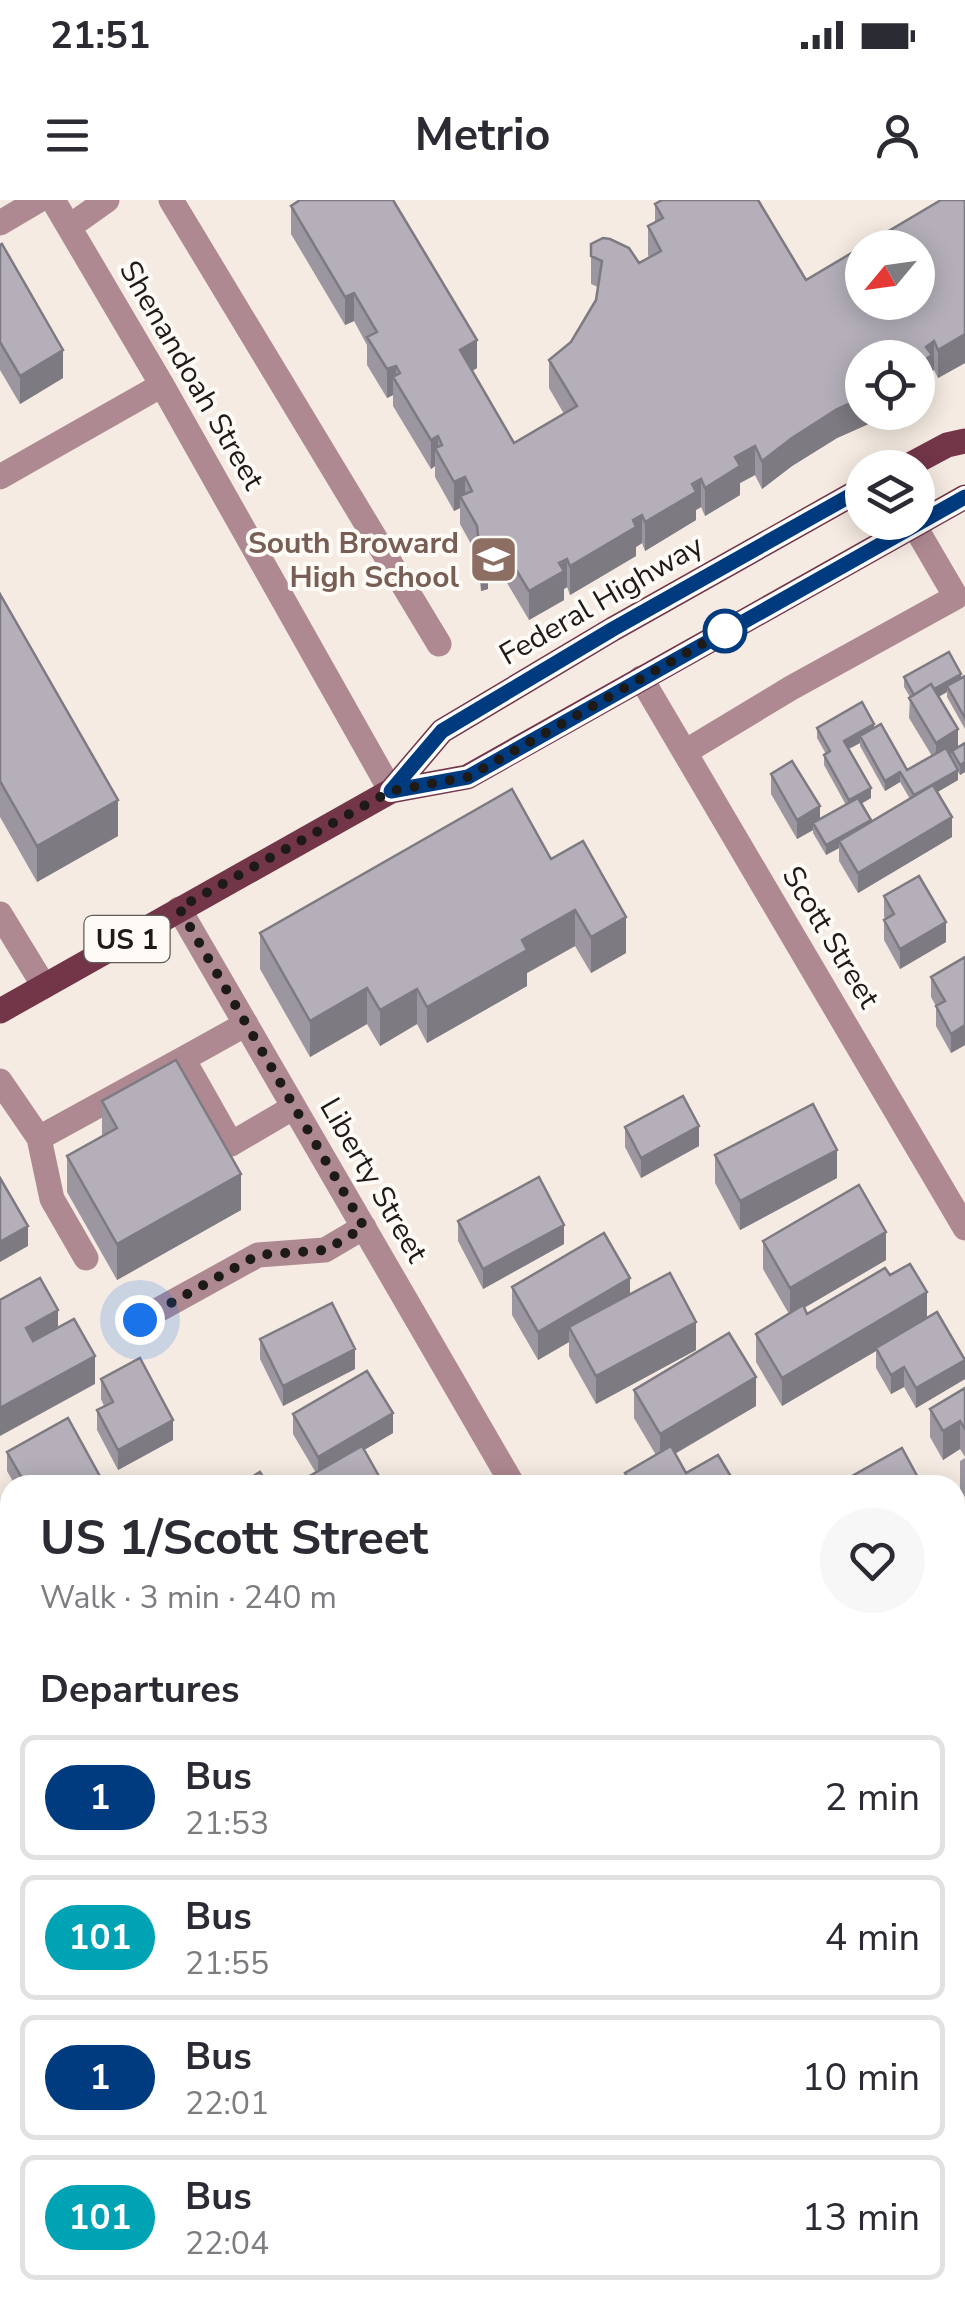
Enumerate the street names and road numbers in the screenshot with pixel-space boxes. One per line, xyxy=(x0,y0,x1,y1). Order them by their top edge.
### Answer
street label: Shenandoah Street xyxy=(109,253,274,498)
street label: Federal Highway xyxy=(492,525,711,675)
street label: Scott Street xyxy=(772,859,889,1016)
road number: US 1 xyxy=(84,916,170,962)
street label: Liberty Street xyxy=(310,1090,438,1271)

